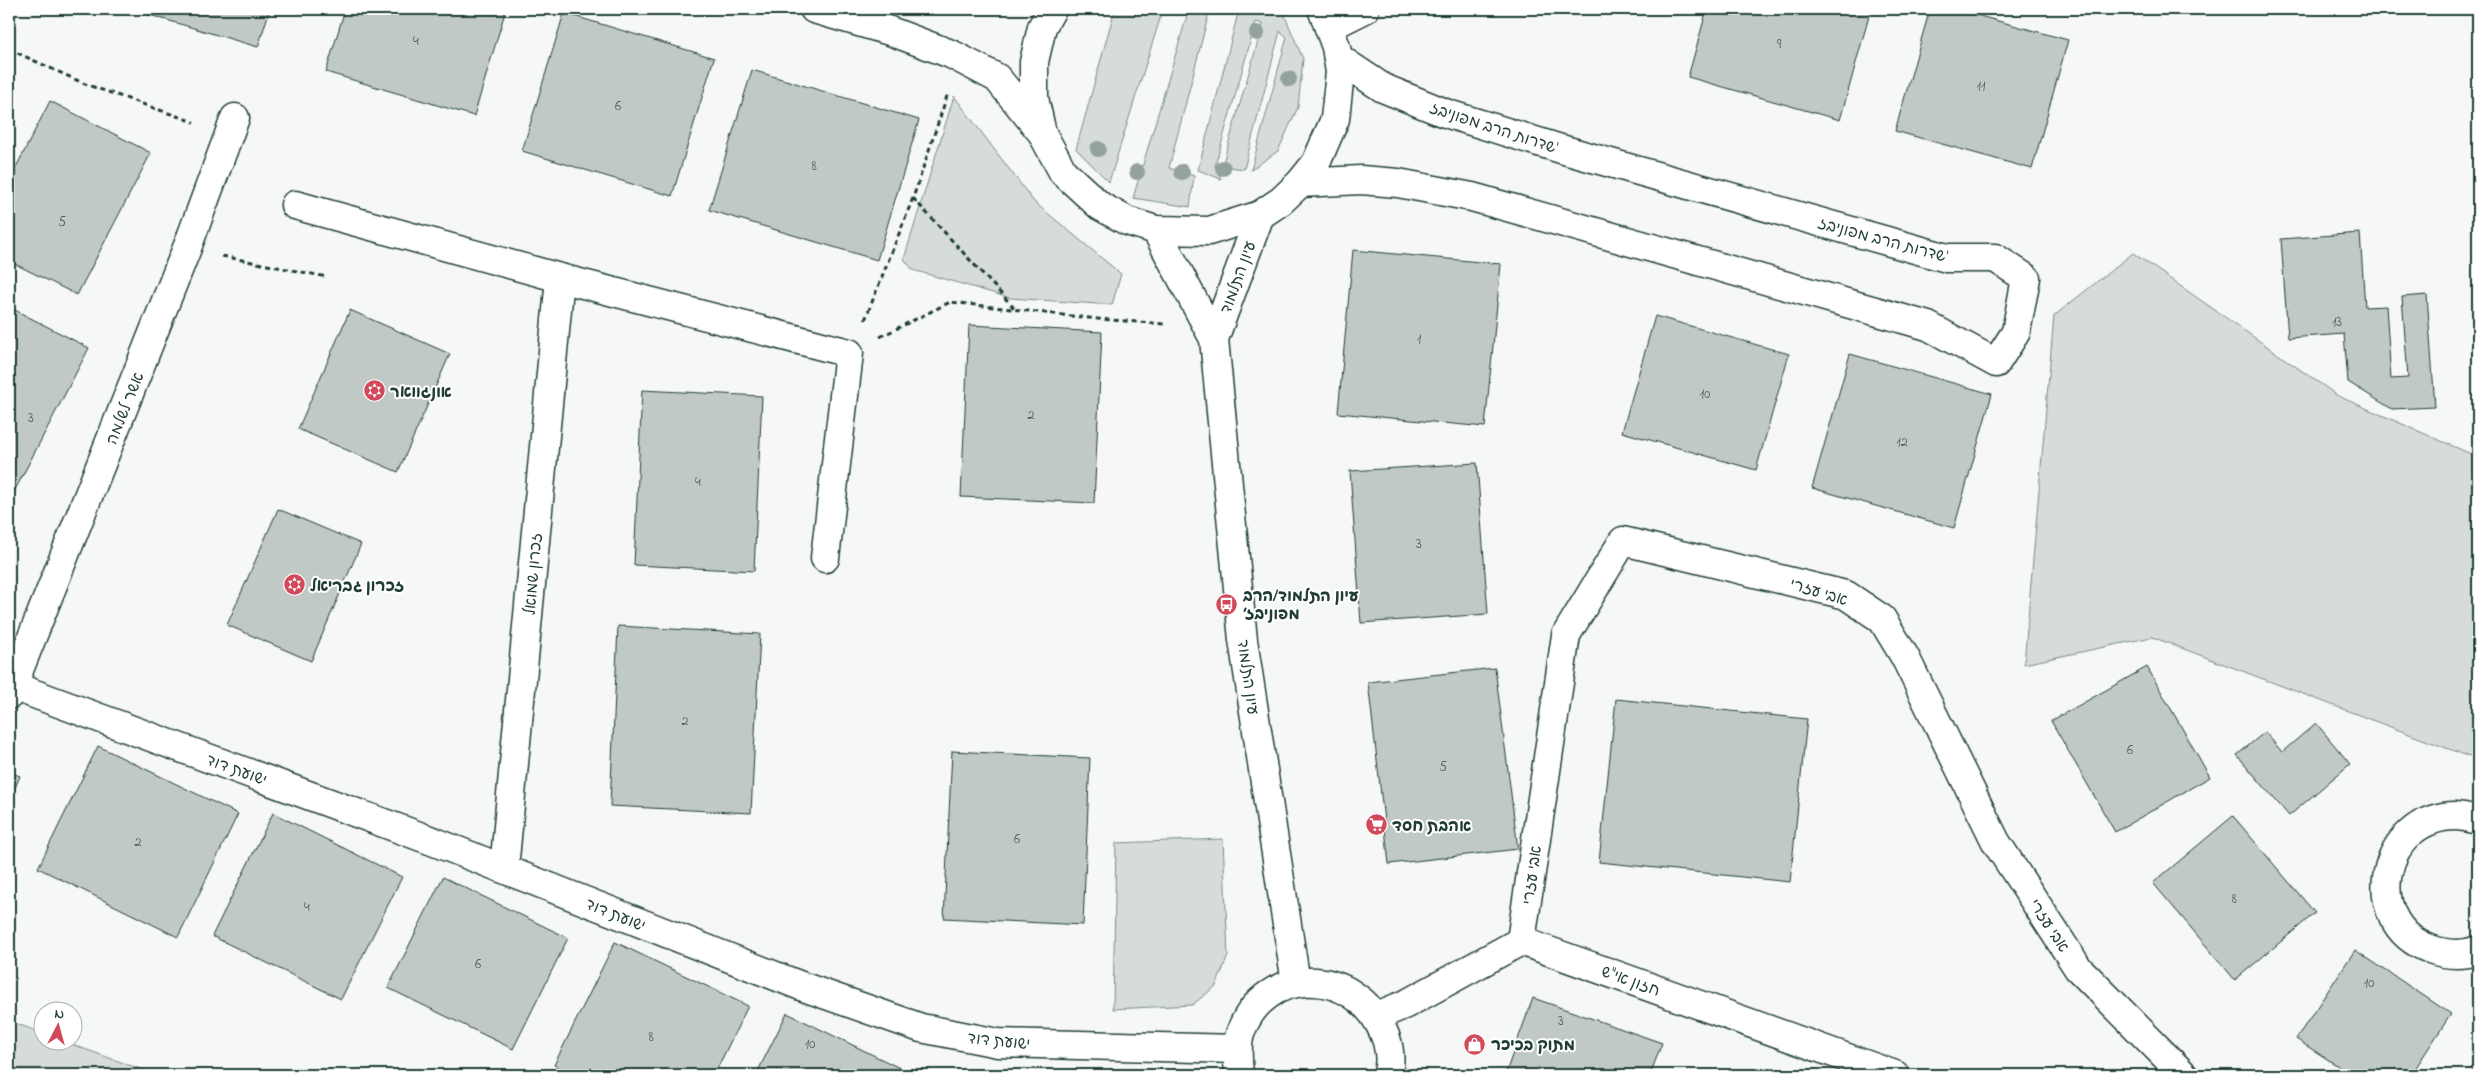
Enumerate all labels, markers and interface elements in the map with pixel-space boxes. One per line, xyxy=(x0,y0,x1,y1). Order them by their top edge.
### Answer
house number: 4 xyxy=(413,31,419,52)
house number: 9 xyxy=(1777,34,1782,55)
house number: 11 xyxy=(1977,76,1986,97)
house number: 6 xyxy=(615,96,621,117)
street label: שדרות הרב מפוניבז' xyxy=(1426,97,1561,161)
house number: 8 xyxy=(811,156,817,177)
house number: 5 xyxy=(58,212,66,233)
street label: שדרות הרב מפוניבז' xyxy=(1815,212,1950,270)
street label: עיון התלמוד xyxy=(1215,238,1263,317)
house number: 13 xyxy=(2332,312,2342,333)
house number: 1 xyxy=(1417,329,1422,350)
street label: אשר לשלמה xyxy=(100,369,151,449)
synagogue icon: אונגוואר xyxy=(362,379,386,403)
place label: אונגוואר xyxy=(390,381,452,405)
house number: 10 xyxy=(1700,384,1710,405)
house number: 2 xyxy=(1028,405,1035,426)
house number: 3 xyxy=(28,408,34,429)
house number: 12 xyxy=(1896,432,1908,453)
house number: 4 xyxy=(695,472,701,493)
street label: זכרון שמואל xyxy=(518,532,550,616)
house number: 3 xyxy=(1416,534,1422,555)
synagogue icon: זכרון גבריאל xyxy=(282,573,306,597)
street label: אבי עזרי xyxy=(1786,573,1850,613)
place label: זכרון גבריאל xyxy=(310,575,404,599)
place label: עיון התלמוד/הרב מפוניבז׳ xyxy=(1242,585,1359,627)
bus stop icon: עיון התלמוד/הרב מפוניבז׳ xyxy=(1215,592,1239,616)
street label: עיון התלמוד xyxy=(1230,638,1264,716)
house number: 2 xyxy=(682,711,689,732)
house number: 6 xyxy=(2127,740,2133,761)
street label: ישועת דוד xyxy=(203,749,270,793)
house number: 5 xyxy=(1439,757,1447,778)
supermarket icon: אהבת חסד xyxy=(1364,813,1388,837)
place label: אהבת חסד xyxy=(1392,815,1471,839)
house number: 6 xyxy=(1014,829,1020,850)
house number: 2 xyxy=(135,832,142,853)
street label: אבי עזרי xyxy=(1517,844,1549,906)
house number: 8 xyxy=(2231,889,2237,910)
street label: ישועת דוד xyxy=(582,893,649,939)
street label: אבי עזרי xyxy=(2022,895,2075,958)
house number: 4 xyxy=(304,897,310,918)
house number: 6 xyxy=(475,954,481,975)
street label: חזון אי"ש xyxy=(1598,960,1663,1004)
house number: 10 xyxy=(2364,973,2374,994)
north arrow xyxy=(32,1002,82,1052)
text: N xyxy=(53,1004,65,1025)
house number: 3 xyxy=(1558,1011,1564,1032)
house number: 8 xyxy=(648,1027,654,1048)
street label: ישועת דוד xyxy=(966,1027,1031,1057)
shop icon: מתוק בכיכר xyxy=(1463,1032,1487,1056)
house number: 10 xyxy=(805,1034,815,1055)
place label: מתוק בכיכר xyxy=(1491,1034,1575,1058)

